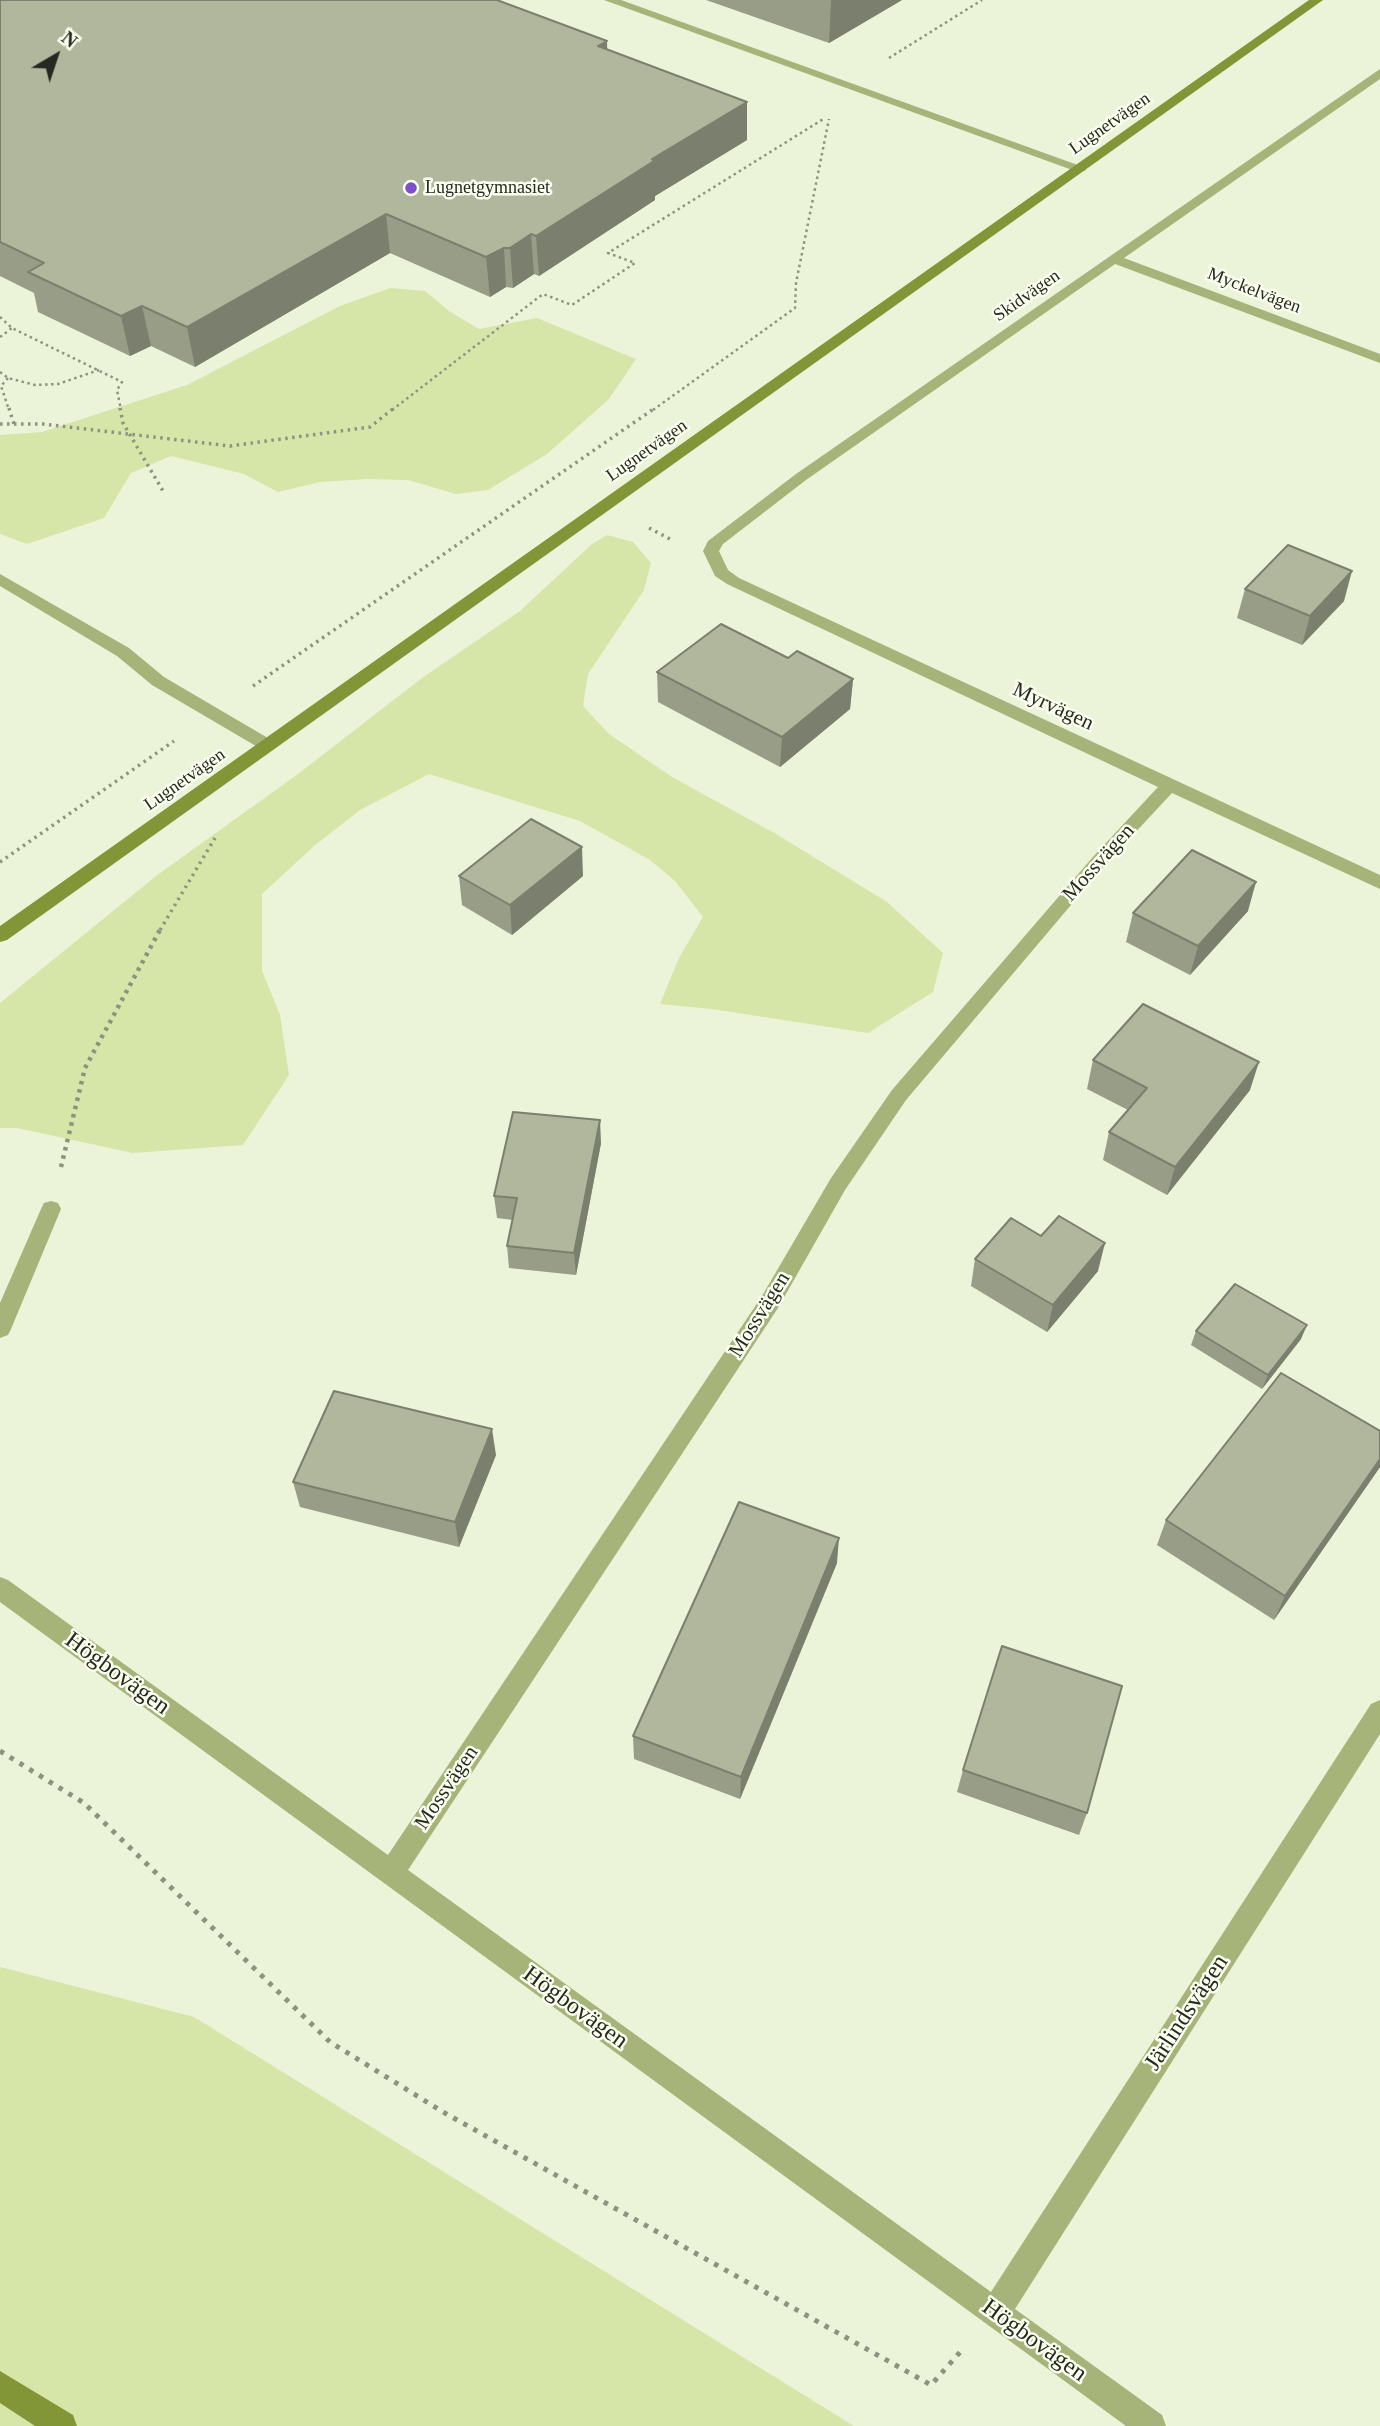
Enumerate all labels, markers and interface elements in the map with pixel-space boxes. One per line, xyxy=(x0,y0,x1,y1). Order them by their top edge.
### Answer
north arrow xyxy=(21,21,91,91)
text: N xyxy=(58,27,81,52)
street label: Lugnetvägen xyxy=(1065,88,1155,160)
place label: Lugnetgymnasiet xyxy=(425,177,550,199)
marker: Lugnetgymnasiet xyxy=(403,180,419,196)
street label: Myckelvägen xyxy=(1204,263,1304,319)
street label: Skidvägen xyxy=(990,265,1064,327)
street label: Lugnetvägen xyxy=(602,415,692,487)
street label: Myrvägen xyxy=(1009,677,1097,737)
street label: Lugnetvägen xyxy=(140,744,230,816)
street label: Mossvägen xyxy=(1058,819,1140,907)
street label: Mossvägen xyxy=(724,1268,796,1362)
street label: Högbovägen xyxy=(59,1626,175,1722)
street label: Mossvägen xyxy=(410,1741,484,1835)
street label: Järlindsvägen xyxy=(1139,1950,1235,2076)
street label: Högbovägen xyxy=(517,1960,633,2056)
street label: Högbovägen xyxy=(976,2293,1092,2389)

